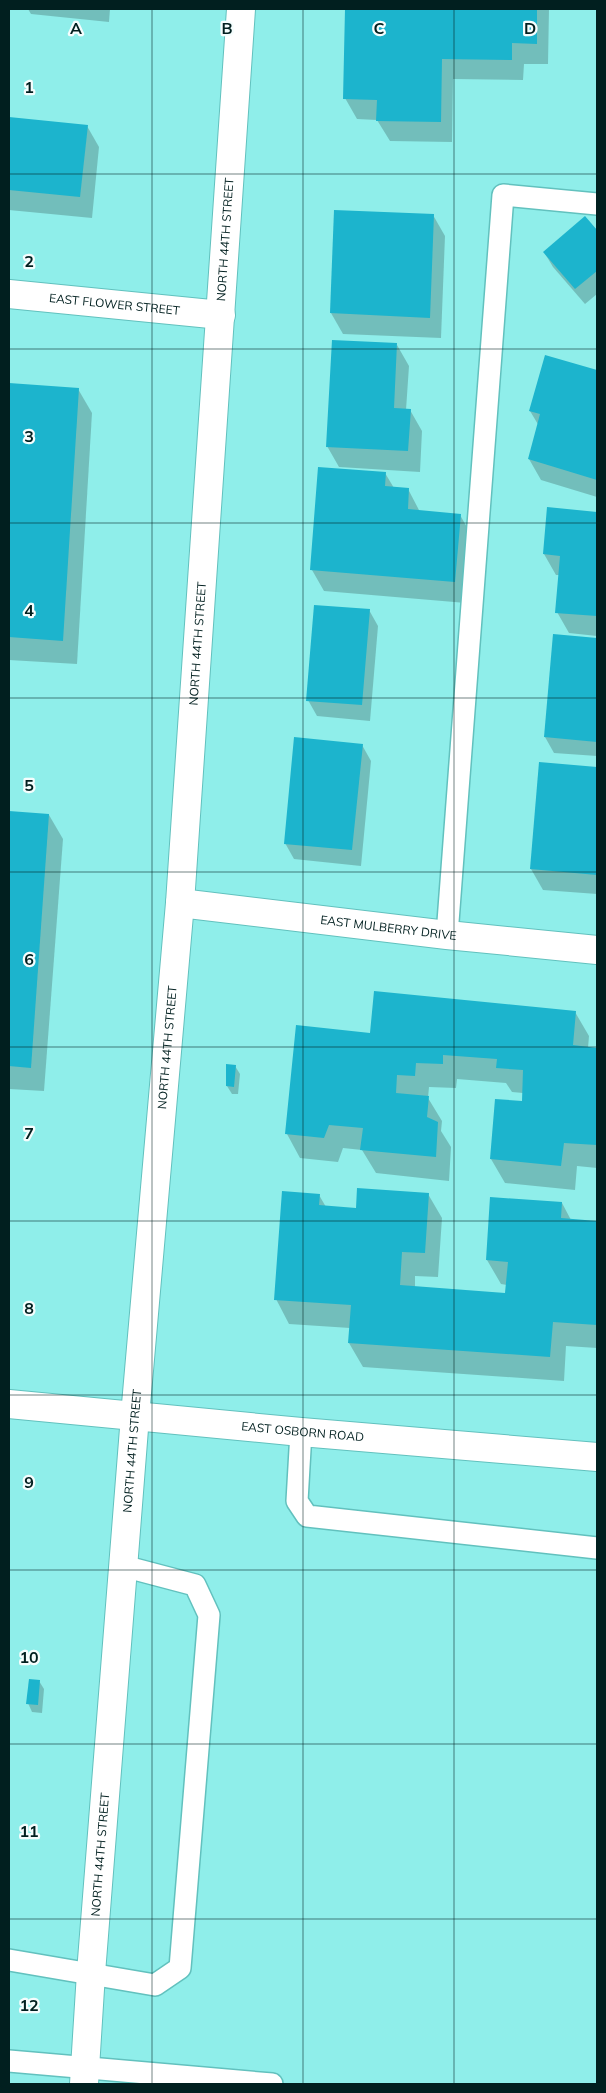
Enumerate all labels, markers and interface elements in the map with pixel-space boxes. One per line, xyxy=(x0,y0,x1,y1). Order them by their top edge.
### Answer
text: A xyxy=(70,18,82,38)
text: B xyxy=(221,18,233,38)
text: C xyxy=(374,18,385,38)
text: D xyxy=(524,18,536,38)
text: 1 xyxy=(24,77,34,97)
street label: NORTH 44TH STREET xyxy=(213,176,237,302)
text: 2 xyxy=(24,251,34,271)
street label: EAST FLOWER STREET xyxy=(49,290,181,318)
text: 3 xyxy=(24,426,34,446)
street label: NORTH 44TH STREET xyxy=(186,580,209,706)
text: 4 xyxy=(24,600,34,620)
text: 5 xyxy=(24,775,34,795)
street label: EAST MULBERRY DRIVE xyxy=(320,912,457,943)
text: 6 xyxy=(24,949,34,969)
street label: NORTH 44TH STREET xyxy=(154,984,180,1110)
text: 7 xyxy=(24,1123,34,1143)
text: 8 xyxy=(24,1298,34,1318)
street label: NORTH 44TH STREET xyxy=(119,1388,144,1513)
street label: EAST OSBORN ROAD xyxy=(241,1418,365,1444)
text: 9 xyxy=(24,1472,34,1492)
text: 10 xyxy=(19,1647,39,1667)
street label: NORTH 44TH STREET xyxy=(87,1791,112,1917)
text: 11 xyxy=(19,1821,39,1841)
text: 12 xyxy=(19,1995,39,2015)

